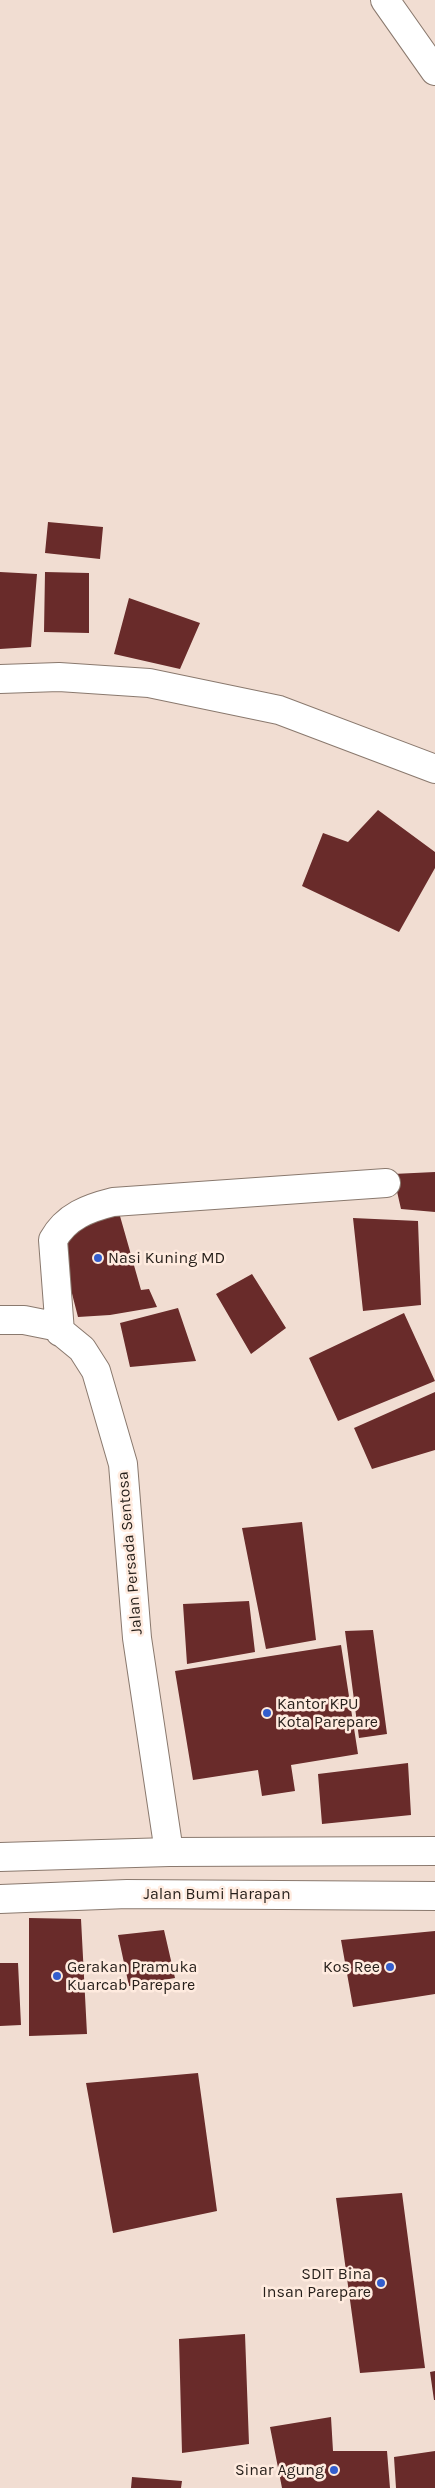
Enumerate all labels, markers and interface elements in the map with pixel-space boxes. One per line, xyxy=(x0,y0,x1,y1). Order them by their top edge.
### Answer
place label: Nasi Kuning MD xyxy=(108,1248,225,1268)
marker: Nasi Kuning MD xyxy=(92,1252,104,1264)
street label: Jalan Persada Sentosa xyxy=(113,1471,147,1635)
place label: Kantor KPU Kota Parepare xyxy=(277,1694,378,1732)
marker: Kantor KPU Kota Parepare xyxy=(261,1707,273,1719)
street label: Jalan Bumi Harapan xyxy=(143,1884,291,1904)
place label: Gerakan Pramuka Kuarcab Parepare xyxy=(67,1957,197,1995)
place label: Kos Ree xyxy=(323,1957,380,1977)
marker: Kos Ree xyxy=(384,1961,396,1973)
marker: Gerakan Pramuka Kuarcab Parepare xyxy=(51,1970,63,1982)
place label: SDIT Bina Insan Parepare xyxy=(262,2264,371,2302)
marker: SDIT Bina Insan Parepare xyxy=(375,2277,387,2289)
place label: Sinar Agung xyxy=(235,2460,324,2480)
marker: Sinar Agung xyxy=(328,2464,340,2476)

